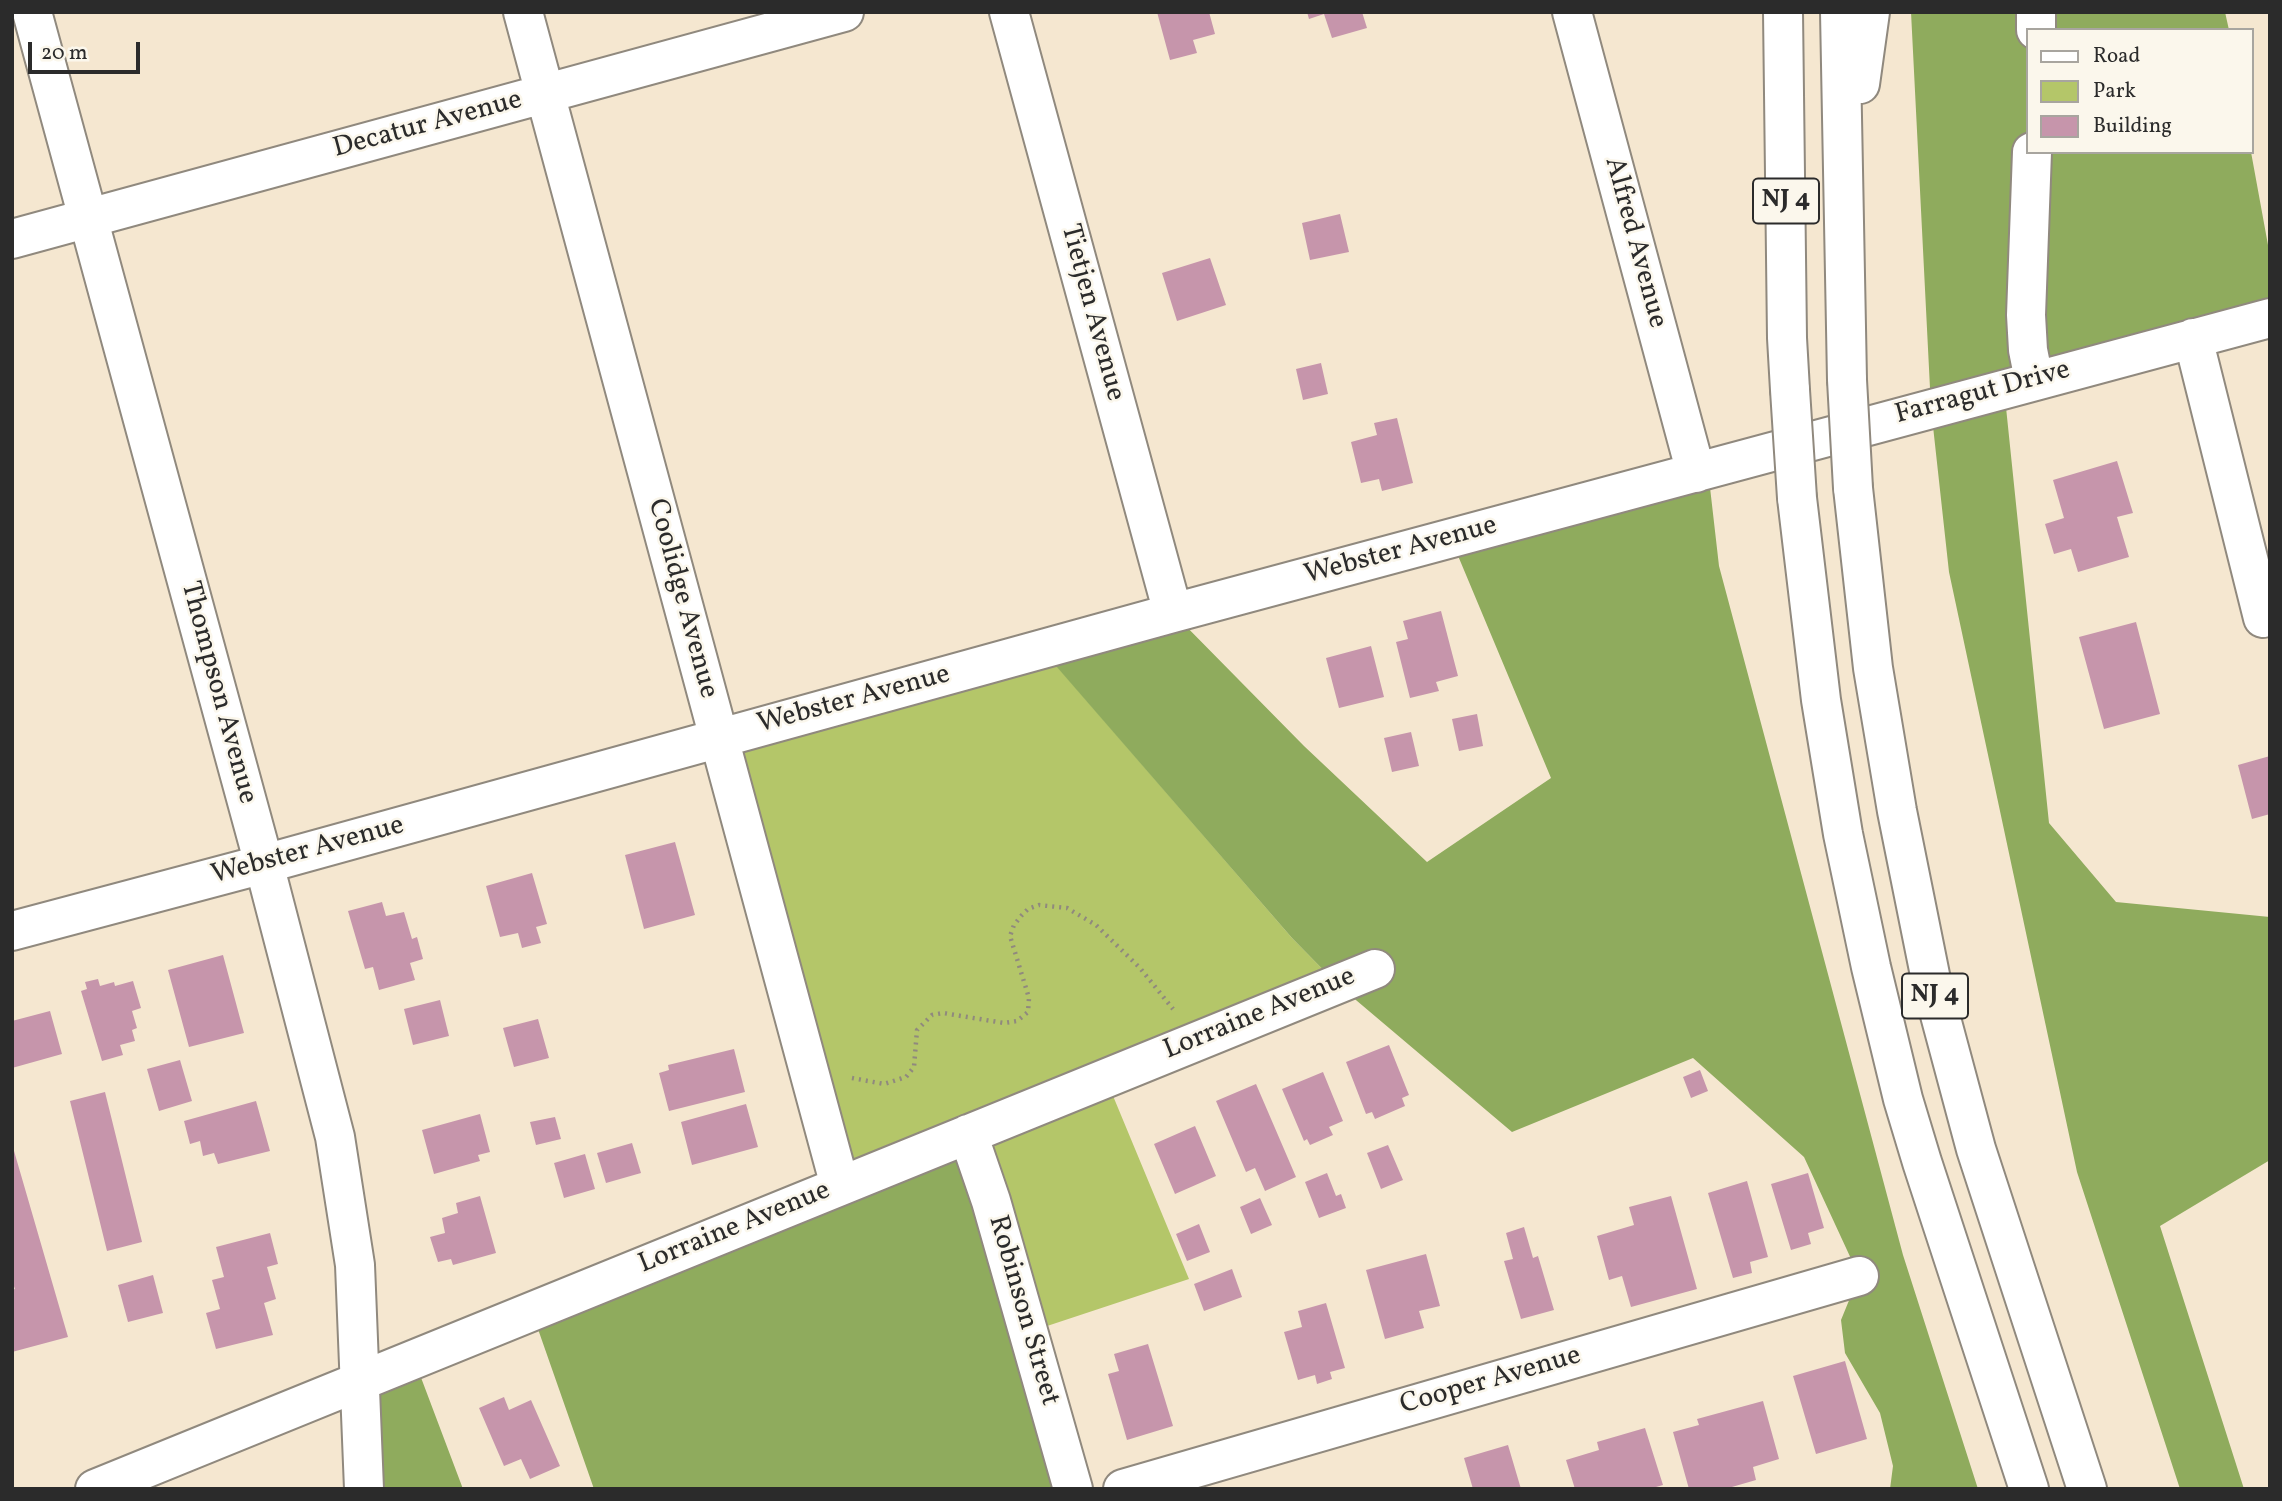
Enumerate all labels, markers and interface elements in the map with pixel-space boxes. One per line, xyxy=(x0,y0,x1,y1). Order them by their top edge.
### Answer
scale bar xyxy=(32,28,144,72)
legend xyxy=(2026,28,2254,154)
text: 20 m xyxy=(41,39,87,68)
text: Road xyxy=(2093,42,2140,71)
text: Park xyxy=(2093,77,2136,106)
street label: Decatur Avenue xyxy=(330,85,526,167)
text: Building xyxy=(2093,112,2172,141)
street label: Alfred Avenue xyxy=(1595,154,1673,332)
road number: NJ 4 xyxy=(1753,178,1819,224)
street label: Tietjen Avenue xyxy=(1051,221,1131,405)
street label: Farragut Drive xyxy=(1892,355,2074,433)
street label: Coolidge Avenue xyxy=(638,496,724,702)
street label: Webster Avenue xyxy=(1301,510,1501,594)
street label: Thompson Avenue xyxy=(171,578,263,808)
street label: Webster Avenue xyxy=(754,659,954,743)
street label: Webster Avenue xyxy=(208,810,408,894)
street label: Lorraine Avenue xyxy=(1159,961,1361,1069)
road number: NJ 4 xyxy=(1902,973,1968,1018)
street label: Lorraine Avenue xyxy=(634,1175,836,1283)
street label: Robinson Street xyxy=(979,1212,1065,1410)
street label: Cooper Avenue xyxy=(1397,1340,1585,1424)

